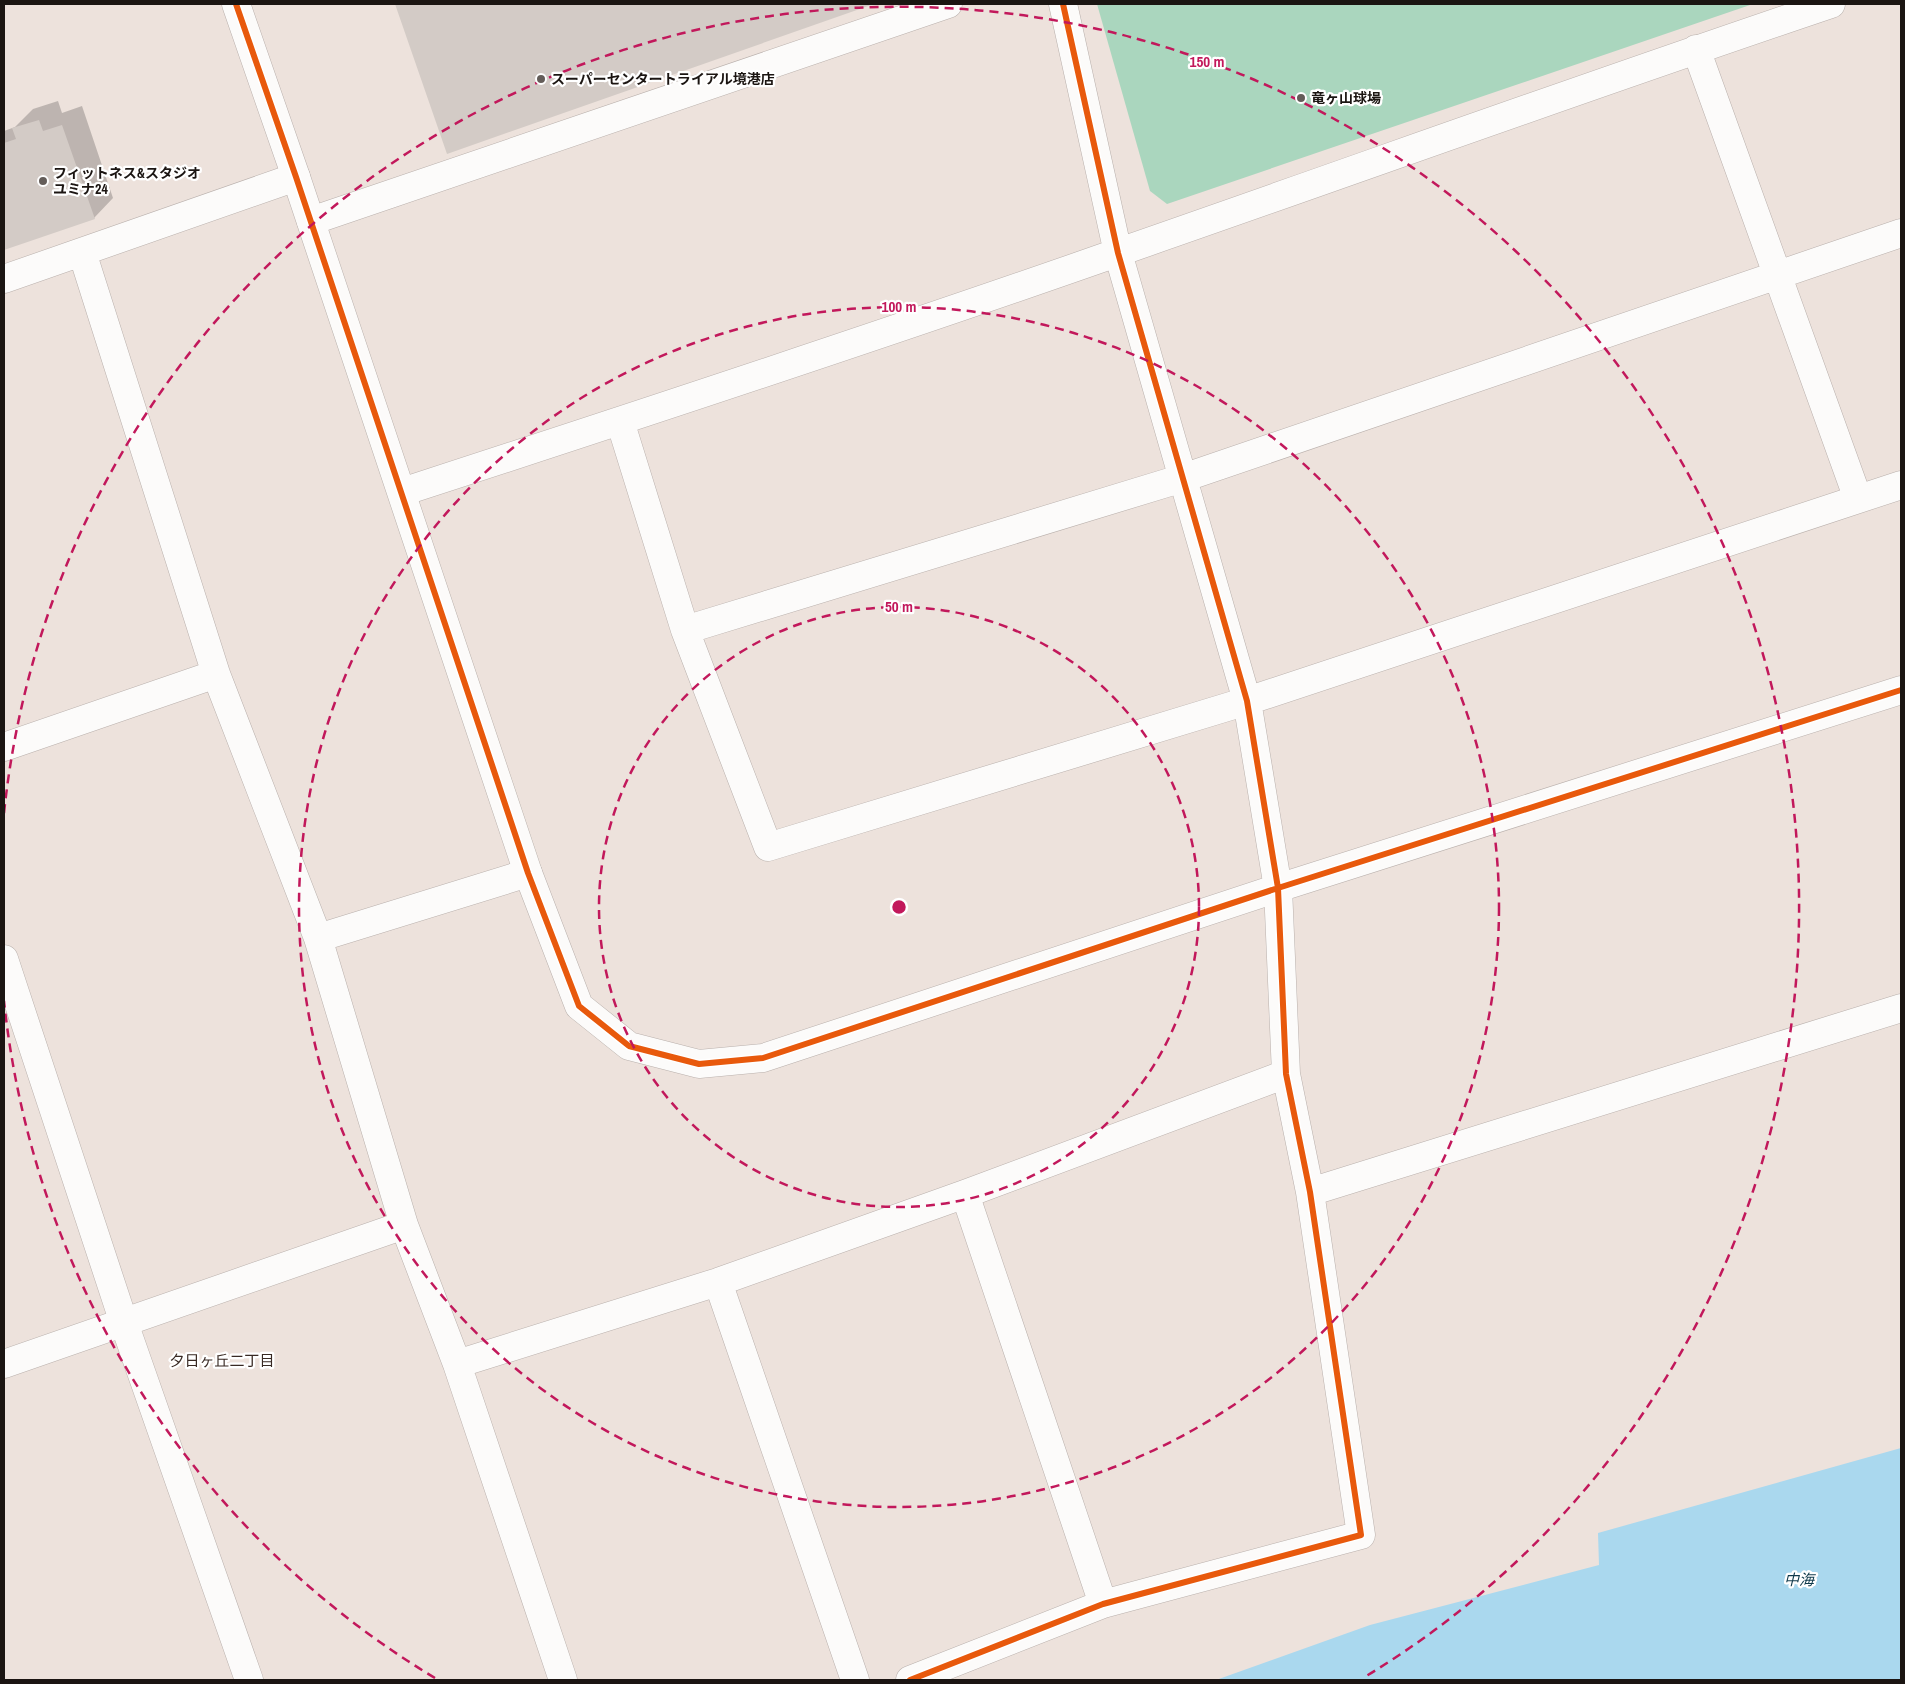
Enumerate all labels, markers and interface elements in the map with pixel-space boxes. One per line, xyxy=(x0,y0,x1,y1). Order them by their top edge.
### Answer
text: 150 m xyxy=(1190,51,1224,72)
place label: スーパーセンタートライアル境港店 xyxy=(551,70,775,88)
marker: スーパーセンタートライアル境港店 xyxy=(535,73,547,85)
place label: 竜ヶ山球場 xyxy=(1311,89,1381,107)
marker: 竜ヶ山球場 xyxy=(1295,92,1307,104)
place label: フィットネス&スタジオ ユミナ24 xyxy=(53,164,201,198)
marker: フィットネス&スタジオ ユミナ24 xyxy=(37,175,49,187)
text: 100 m xyxy=(882,296,916,317)
text: 50 m xyxy=(885,596,913,617)
centre of rings xyxy=(890,898,908,916)
district label: 夕日ヶ丘二丁目 xyxy=(169,1350,275,1371)
water label: 中海 xyxy=(1784,1569,1816,1590)

